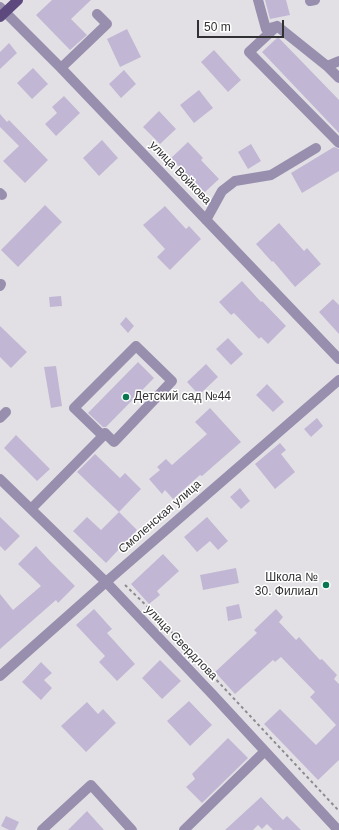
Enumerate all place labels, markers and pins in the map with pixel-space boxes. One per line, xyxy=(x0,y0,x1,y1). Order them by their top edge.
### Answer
place label: Детский сад №44 xyxy=(134,390,231,404)
marker: Детский сад №44 xyxy=(121,392,131,402)
place label: Школа № 30. Филиал xyxy=(255,571,318,599)
marker: Школа № 30. Филиал xyxy=(321,580,331,590)

